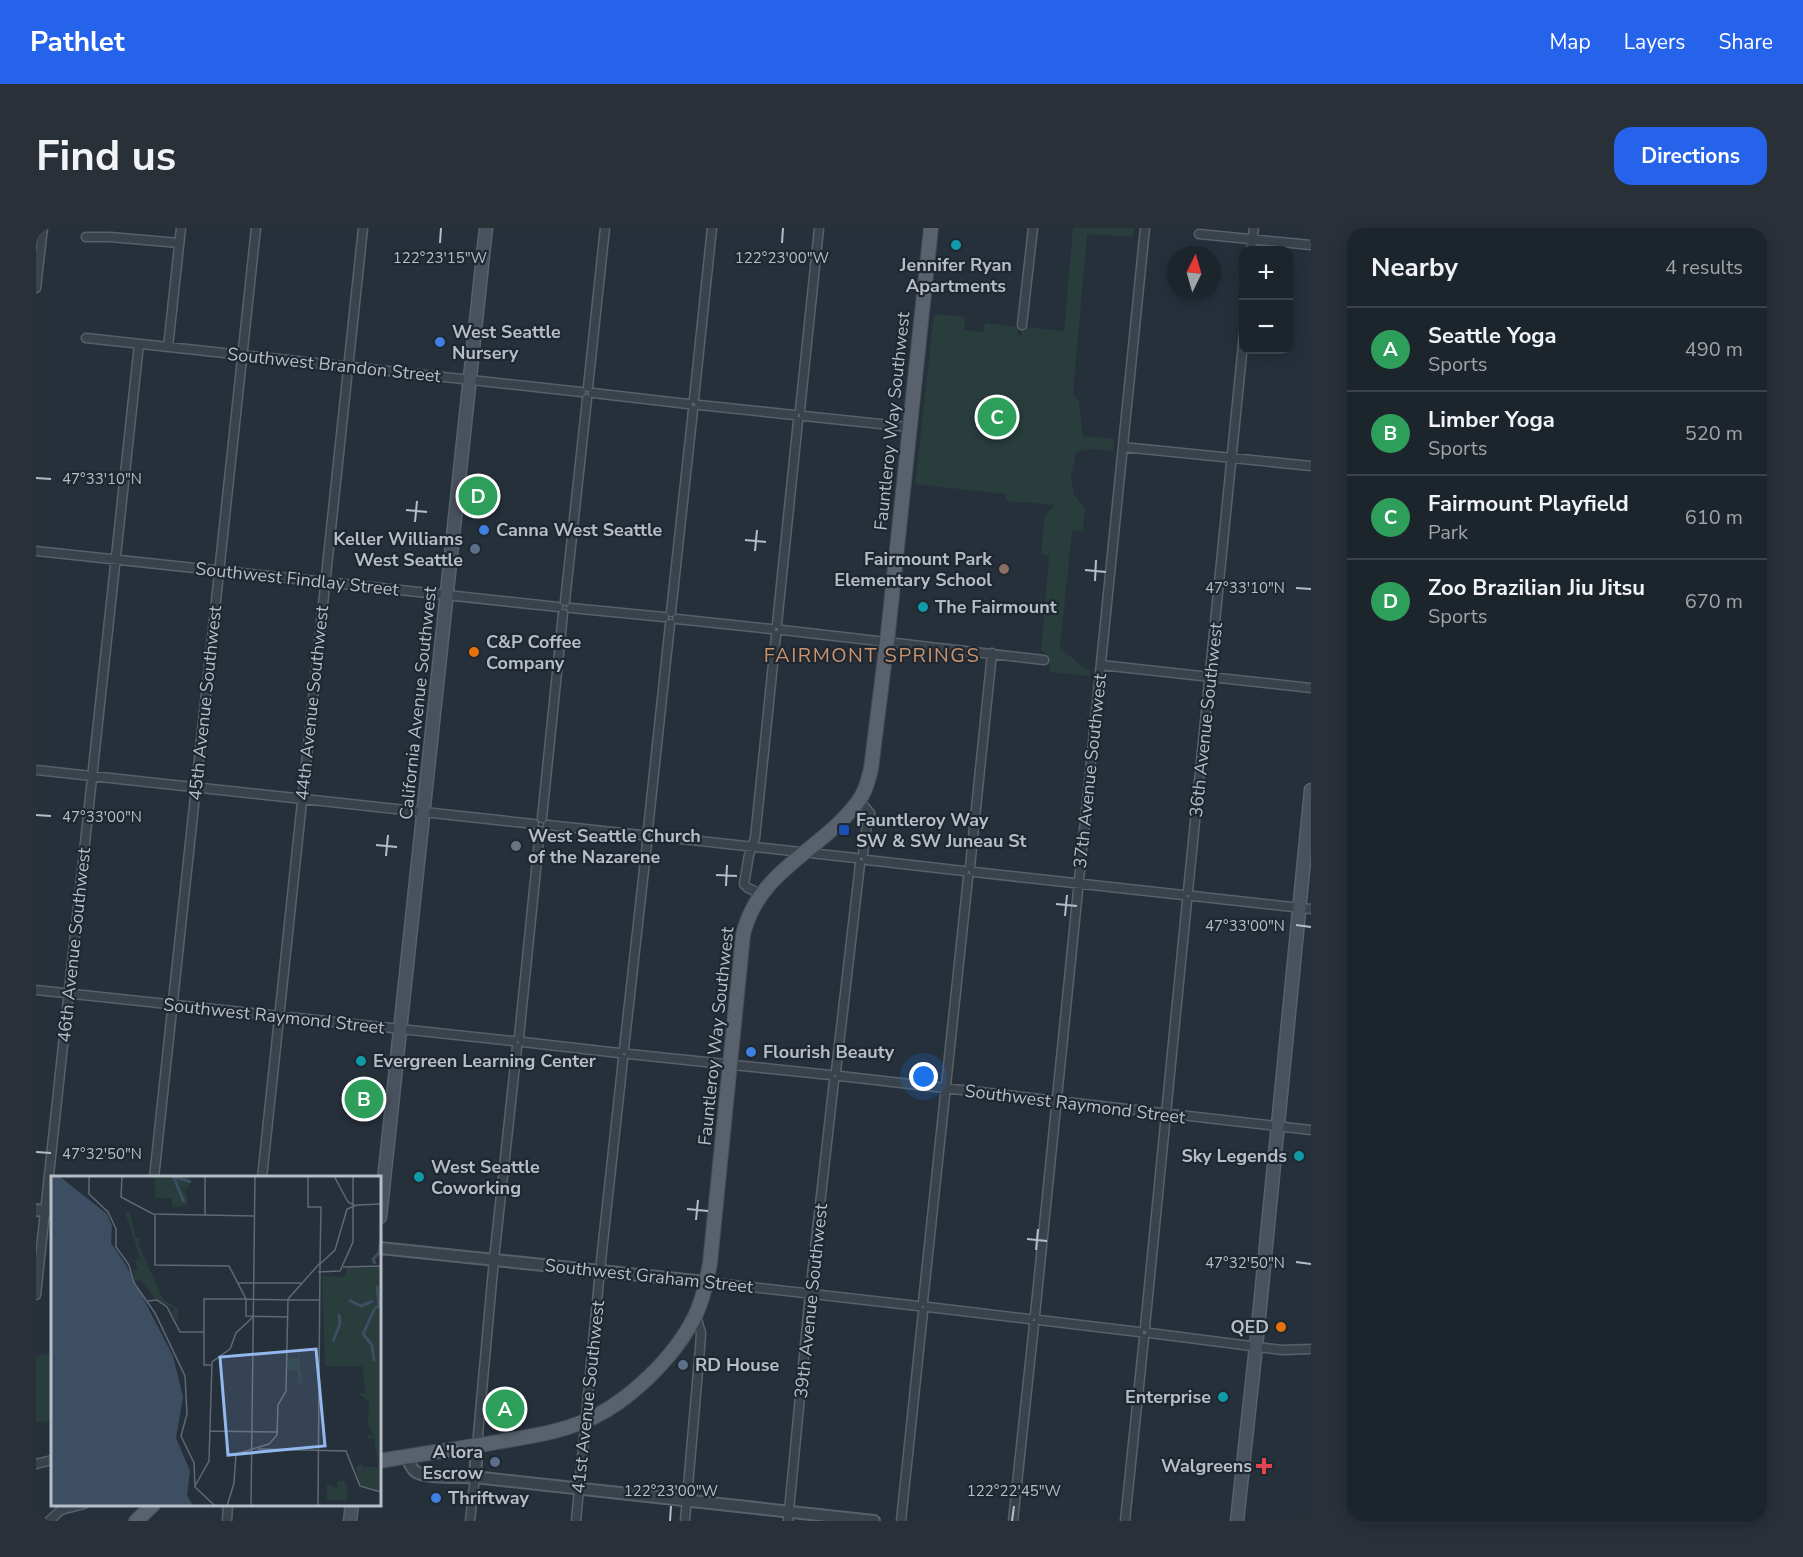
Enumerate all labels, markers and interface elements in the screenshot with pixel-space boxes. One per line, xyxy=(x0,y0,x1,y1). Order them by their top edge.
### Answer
text: Pathlet xyxy=(30,23,125,61)
text: Map xyxy=(1549,28,1591,56)
text: Layers xyxy=(1624,28,1685,56)
text: Share xyxy=(1718,28,1773,56)
button: Directions xyxy=(1614,127,1767,185)
text: Find us xyxy=(36,128,176,185)
marker: Jennifer Ryan Apartments xyxy=(949,238,963,252)
north arrow xyxy=(1167,246,1221,300)
map controls xyxy=(1239,246,1293,354)
button: + xyxy=(1239,246,1293,300)
text: 122°23'15"W xyxy=(393,248,488,268)
text: 122°23'00"W xyxy=(735,248,830,268)
text: Nearby xyxy=(1371,250,1458,285)
place label: Jennifer Ryan Apartments xyxy=(899,253,1012,298)
text: 4 results xyxy=(1665,254,1743,281)
button: − xyxy=(1239,300,1293,354)
street label: Fauntleroy Way Southwest xyxy=(869,310,915,532)
place label: West Seattle Nursery xyxy=(452,320,561,365)
text: Seattle Yoga xyxy=(1428,321,1557,351)
marker: West Seattle Nursery xyxy=(433,335,447,349)
text: A xyxy=(1383,336,1398,363)
text: 490 m xyxy=(1685,336,1743,363)
street label: Southwest Brandon Street xyxy=(226,342,443,388)
text: Sports xyxy=(1428,351,1487,378)
pin: C xyxy=(978,394,1016,440)
text: Limber Yoga xyxy=(1428,405,1555,435)
text: B xyxy=(1384,420,1397,447)
text: 520 m xyxy=(1685,420,1743,447)
text: Sports xyxy=(1428,435,1487,462)
text: 47°33'10"N xyxy=(62,469,142,489)
pin: D xyxy=(458,474,498,518)
text: Fairmount Playfield xyxy=(1428,489,1629,519)
text: C xyxy=(1384,504,1397,531)
text: 610 m xyxy=(1685,504,1743,531)
place label: Canna West Seattle xyxy=(496,518,663,542)
text: Park xyxy=(1428,519,1468,546)
marker: Canna West Seattle xyxy=(477,523,491,537)
place label: Keller Williams West Seattle xyxy=(333,527,463,572)
marker: Keller Williams West Seattle xyxy=(468,542,482,556)
place label: Fairmount Park Elementary School xyxy=(834,547,992,592)
street label: Southwest Findlay Street xyxy=(194,556,400,602)
marker: Fairmount Park Elementary School xyxy=(997,562,1011,576)
text: Zoo Brazilian Jiu Jitsu xyxy=(1428,573,1645,603)
text: 47°33'10"N xyxy=(1205,578,1285,598)
street label: California Avenue Southwest xyxy=(394,584,442,821)
text: D xyxy=(1383,588,1398,615)
text: 670 m xyxy=(1685,588,1743,615)
place label: The Fairmount xyxy=(935,595,1057,619)
marker: The Fairmount xyxy=(916,600,930,614)
text: Sports xyxy=(1428,603,1487,630)
street label: 45th Avenue Southwest xyxy=(183,604,227,802)
street label: 44th Avenue Southwest xyxy=(290,604,334,802)
street label: 36th Avenue Southwest xyxy=(1184,621,1228,819)
place label: C&P Coffee Company xyxy=(486,630,582,675)
district label: FAIRMONT SPRINGS xyxy=(764,642,980,669)
marker: C&P Coffee Company xyxy=(467,645,481,659)
street label: 37th Avenue Southwest xyxy=(1068,672,1112,870)
text: 47°33'00"N xyxy=(62,807,142,827)
place label: Fauntleroy Way SW & SW Juneau St xyxy=(856,808,1026,853)
marker: Fauntleroy Way SW & SW Juneau St xyxy=(837,823,851,837)
place label: West Seattle Church of the Nazarene xyxy=(528,824,701,869)
marker: West Seattle Church of the Nazarene xyxy=(509,839,523,853)
street label: 46th Avenue Southwest xyxy=(52,846,96,1044)
text: 47°33'00"N xyxy=(1205,916,1285,936)
street label: Fauntleroy Way Southwest xyxy=(693,925,739,1147)
street label: Southwest Raymond Street xyxy=(162,992,386,1040)
place label: Flourish Beauty xyxy=(763,1040,895,1064)
marker: Flourish Beauty xyxy=(744,1045,758,1059)
place label: Evergreen Learning Center xyxy=(373,1049,596,1073)
marker: Evergreen Learning Center xyxy=(354,1054,368,1068)
your location xyxy=(909,1062,938,1091)
pin: B xyxy=(344,1076,384,1122)
street label: Southwest Raymond Street xyxy=(963,1079,1187,1130)
text: 47°32'50"N xyxy=(62,1144,142,1164)
place label: Sky Legends xyxy=(1181,1144,1287,1168)
marker: Sky Legends xyxy=(1292,1149,1306,1163)
place label: West Seattle Coworking xyxy=(431,1155,540,1200)
marker: West Seattle Coworking xyxy=(412,1170,426,1184)
inset map xyxy=(51,1176,381,1506)
street label: 39th Avenue Southwest xyxy=(789,1202,833,1400)
street label: Southwest Graham Street xyxy=(544,1253,755,1299)
text: 47°32'50"N xyxy=(1205,1253,1285,1273)
street label: 41st Avenue Southwest xyxy=(566,1299,610,1495)
place label: QED xyxy=(1230,1315,1269,1339)
marker: QED xyxy=(1274,1320,1288,1334)
place label: RD House xyxy=(695,1353,779,1377)
marker: RD House xyxy=(676,1358,690,1372)
place label: Enterprise xyxy=(1125,1385,1211,1409)
pin: A xyxy=(486,1386,524,1432)
marker: Enterprise xyxy=(1216,1390,1230,1404)
place label: A'lora Escrow xyxy=(423,1440,484,1485)
place label: Walgreens xyxy=(1161,1454,1252,1478)
marker: A'lora Escrow xyxy=(488,1455,502,1469)
marker: Walgreens xyxy=(1257,1459,1271,1473)
text: 122°23'00"W xyxy=(624,1481,719,1501)
text: 122°22'45"W xyxy=(967,1481,1062,1501)
place label: Thriftway xyxy=(448,1486,529,1510)
marker: Thriftway xyxy=(429,1491,443,1505)

